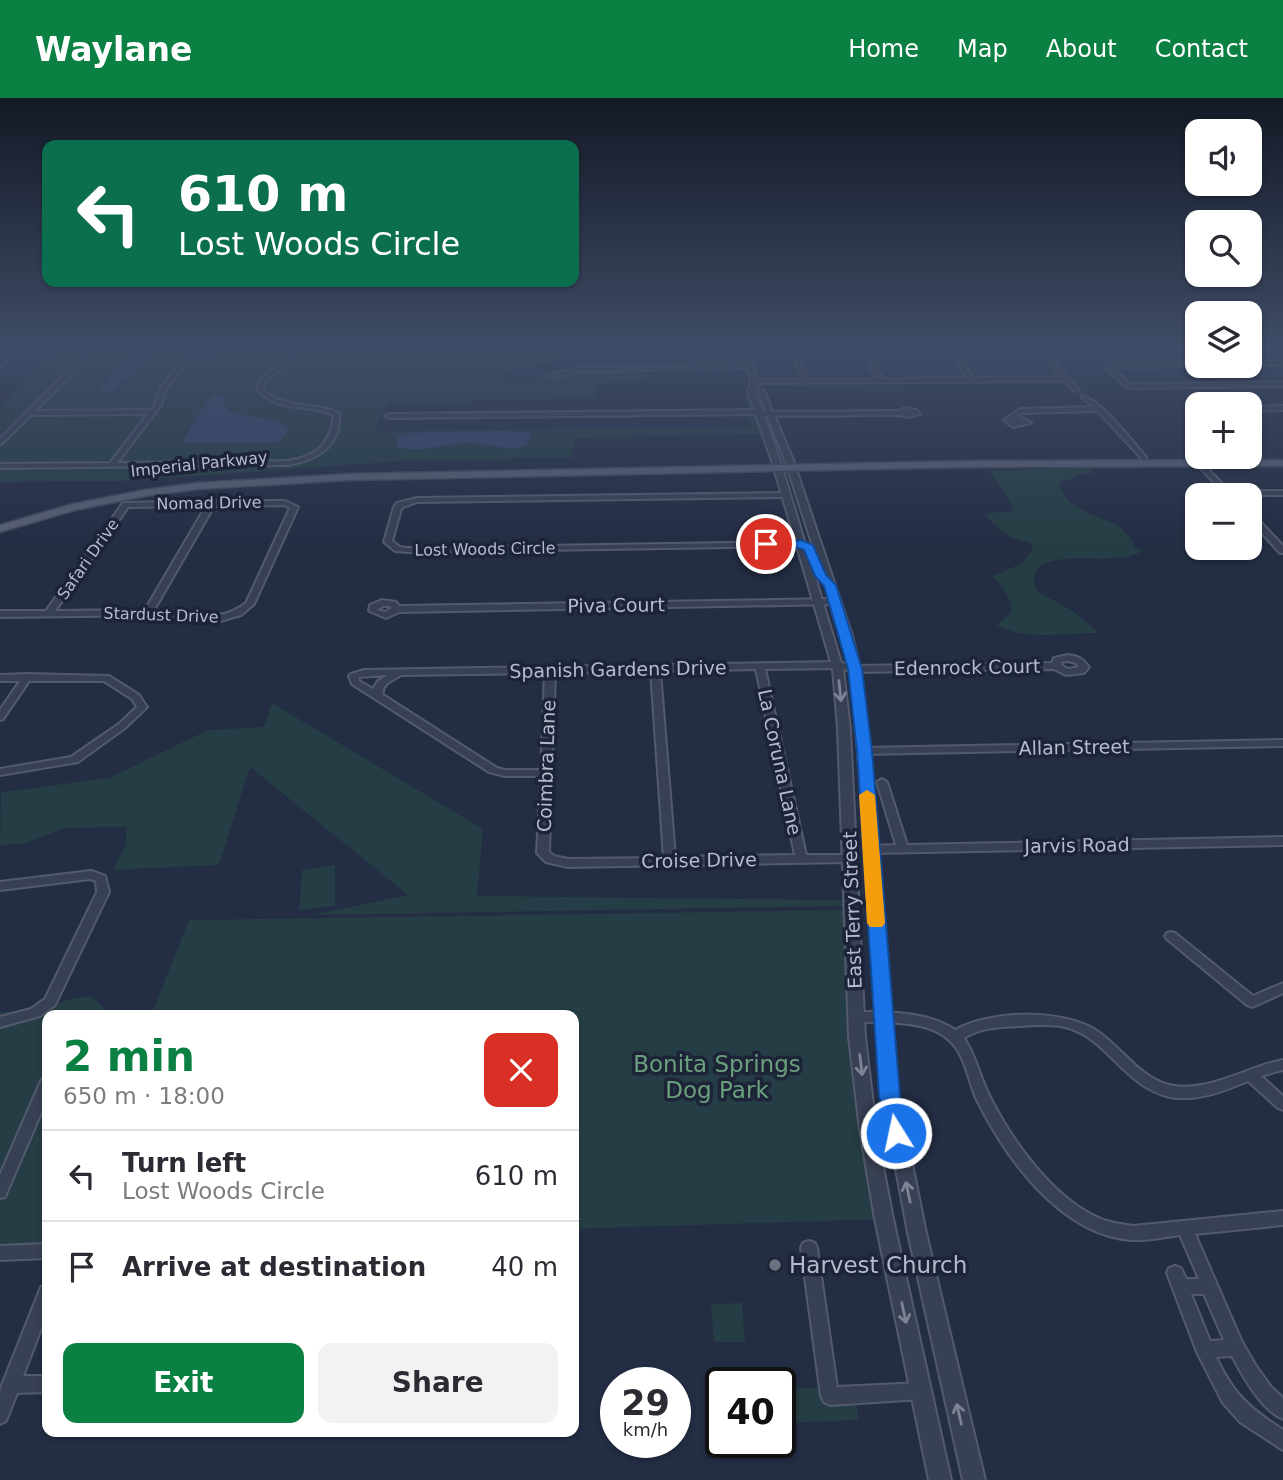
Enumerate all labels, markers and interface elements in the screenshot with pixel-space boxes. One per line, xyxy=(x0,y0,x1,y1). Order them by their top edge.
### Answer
text: Waylane xyxy=(35,30,192,69)
text: Home xyxy=(848,35,919,63)
text: Map xyxy=(957,35,1008,63)
text: About xyxy=(1046,35,1117,63)
text: Contact xyxy=(1155,35,1248,63)
map controls xyxy=(1185,119,1262,560)
button: sound xyxy=(1185,119,1262,196)
text: 610 m xyxy=(178,166,348,223)
icon: left xyxy=(63,168,154,259)
button: search xyxy=(1185,210,1262,287)
text: Lost Woods Circle xyxy=(178,225,460,263)
button: layers xyxy=(1185,301,1262,378)
button: + xyxy=(1185,392,1262,469)
street label: Imperial Parkway xyxy=(130,447,268,481)
button: − xyxy=(1185,483,1262,560)
street label: Nomad Drive xyxy=(156,493,262,513)
pin xyxy=(736,514,796,574)
street label: Safari Drive xyxy=(53,515,123,603)
icon: arrive xyxy=(747,525,785,563)
street label: Lost Woods Circle xyxy=(414,538,556,560)
street label: Piva Court xyxy=(567,593,665,617)
street label: Stardust Drive xyxy=(103,603,219,627)
street label: Edenrock Court xyxy=(894,655,1040,679)
street label: Spanish Gardens Drive xyxy=(509,656,727,682)
one-way arrow xyxy=(834,679,847,702)
street label: La Coruna Lane xyxy=(754,687,806,837)
street label: Coimbra Lane xyxy=(533,700,559,832)
street label: Allan Street xyxy=(1018,735,1130,759)
street label: East Terry Street xyxy=(838,831,866,989)
street label: Jarvis Road xyxy=(1023,833,1130,857)
street label: Croise Drive xyxy=(641,848,757,872)
text: 2 min xyxy=(63,1032,195,1081)
button: close xyxy=(484,1033,558,1107)
park label: Bonita Springs Dog Park xyxy=(633,1051,801,1103)
one-way arrow xyxy=(854,1053,867,1076)
text: 650 m · 18:00 xyxy=(63,1083,225,1109)
position arrow xyxy=(859,1096,933,1170)
text: Turn left xyxy=(122,1148,246,1178)
icon: left xyxy=(63,1157,101,1195)
text: 610 m xyxy=(475,1161,558,1191)
text: Lost Woods Circle xyxy=(122,1178,325,1204)
one-way arrow xyxy=(901,1181,915,1204)
icon: arrive xyxy=(63,1248,101,1286)
text: Arrive at destination xyxy=(122,1252,426,1282)
text: 40 m xyxy=(491,1252,558,1282)
place label: Harvest Church xyxy=(789,1252,967,1278)
marker: Harvest Church xyxy=(767,1257,783,1273)
one-way arrow xyxy=(898,1301,912,1324)
button: Exit xyxy=(63,1343,304,1423)
button: Share xyxy=(318,1343,558,1423)
speed limit sign: 40 xyxy=(705,1367,796,1458)
text: 29 xyxy=(621,1383,670,1423)
one-way arrow xyxy=(952,1403,965,1425)
text: km/h xyxy=(623,1419,668,1440)

